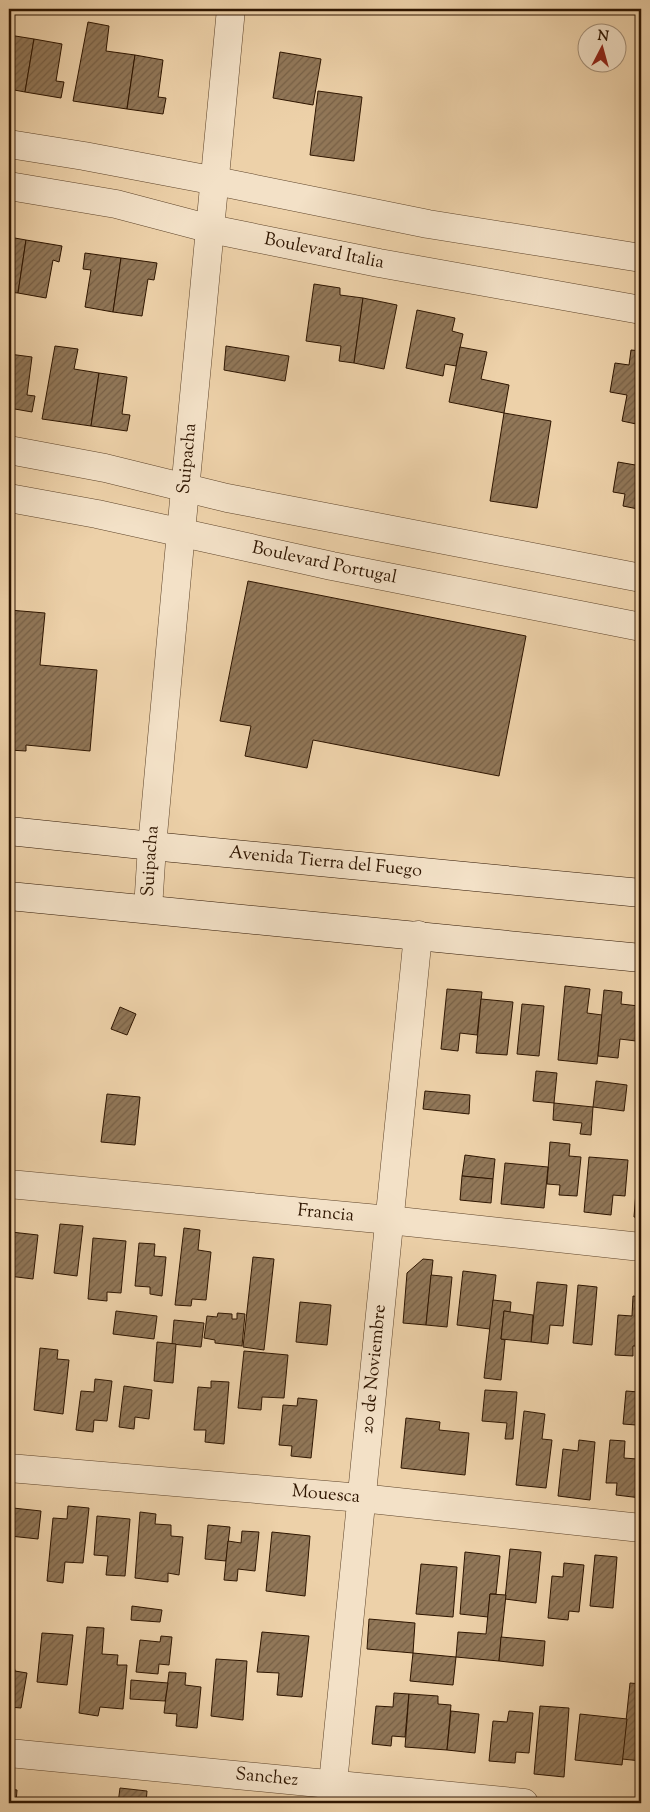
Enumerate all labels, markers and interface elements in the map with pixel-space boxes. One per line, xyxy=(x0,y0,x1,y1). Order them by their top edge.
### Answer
north arrow xyxy=(578,22,628,72)
text: N xyxy=(597,27,610,48)
street label: Boulevard Italia xyxy=(262,227,386,277)
street label: Suipacha xyxy=(172,422,204,495)
street label: Boulevard Portugal xyxy=(249,536,399,591)
street label: Suipacha xyxy=(136,824,167,897)
street label: Avenida Tierra del Fuego xyxy=(228,840,423,885)
street label: Francia xyxy=(296,1198,355,1230)
street label: 20 de Noviembre xyxy=(355,1303,394,1435)
street label: Mouesca xyxy=(291,1479,361,1511)
street label: Sanchez xyxy=(234,1762,300,1794)

